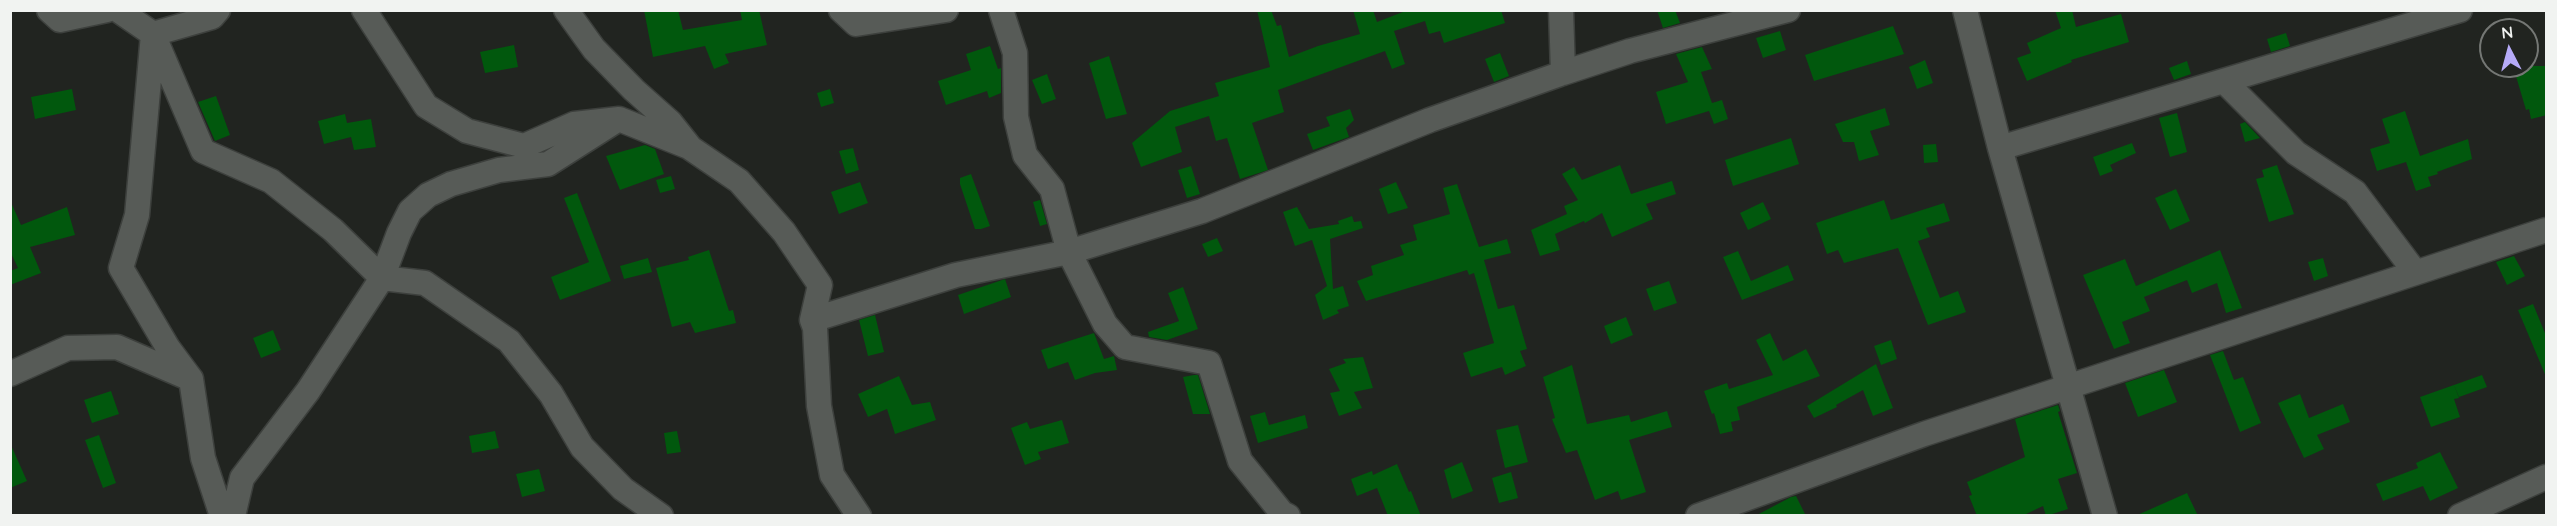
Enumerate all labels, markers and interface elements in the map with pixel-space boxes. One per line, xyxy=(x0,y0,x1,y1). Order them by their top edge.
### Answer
north arrow xyxy=(2479,18,2539,78)
text: N xyxy=(2500,22,2514,43)

